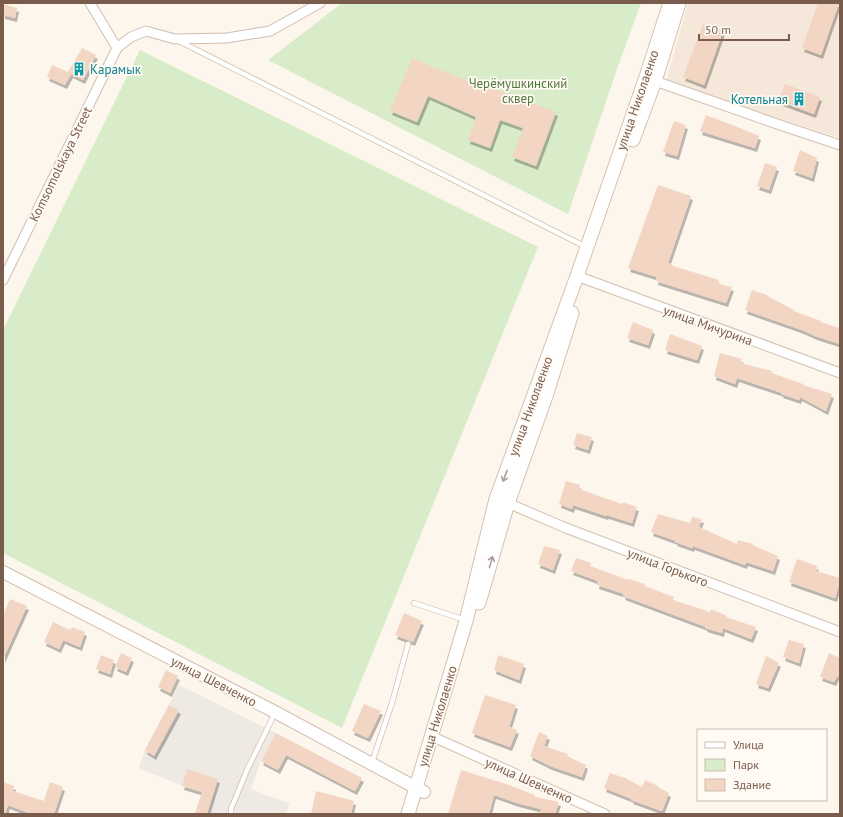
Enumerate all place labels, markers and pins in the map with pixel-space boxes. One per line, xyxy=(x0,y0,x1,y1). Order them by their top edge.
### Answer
building icon: Карамык xyxy=(71,61,87,77)
place label: Карамык xyxy=(90,61,142,78)
place label: Котельная xyxy=(731,91,788,108)
building icon: Котельная xyxy=(791,91,807,107)

